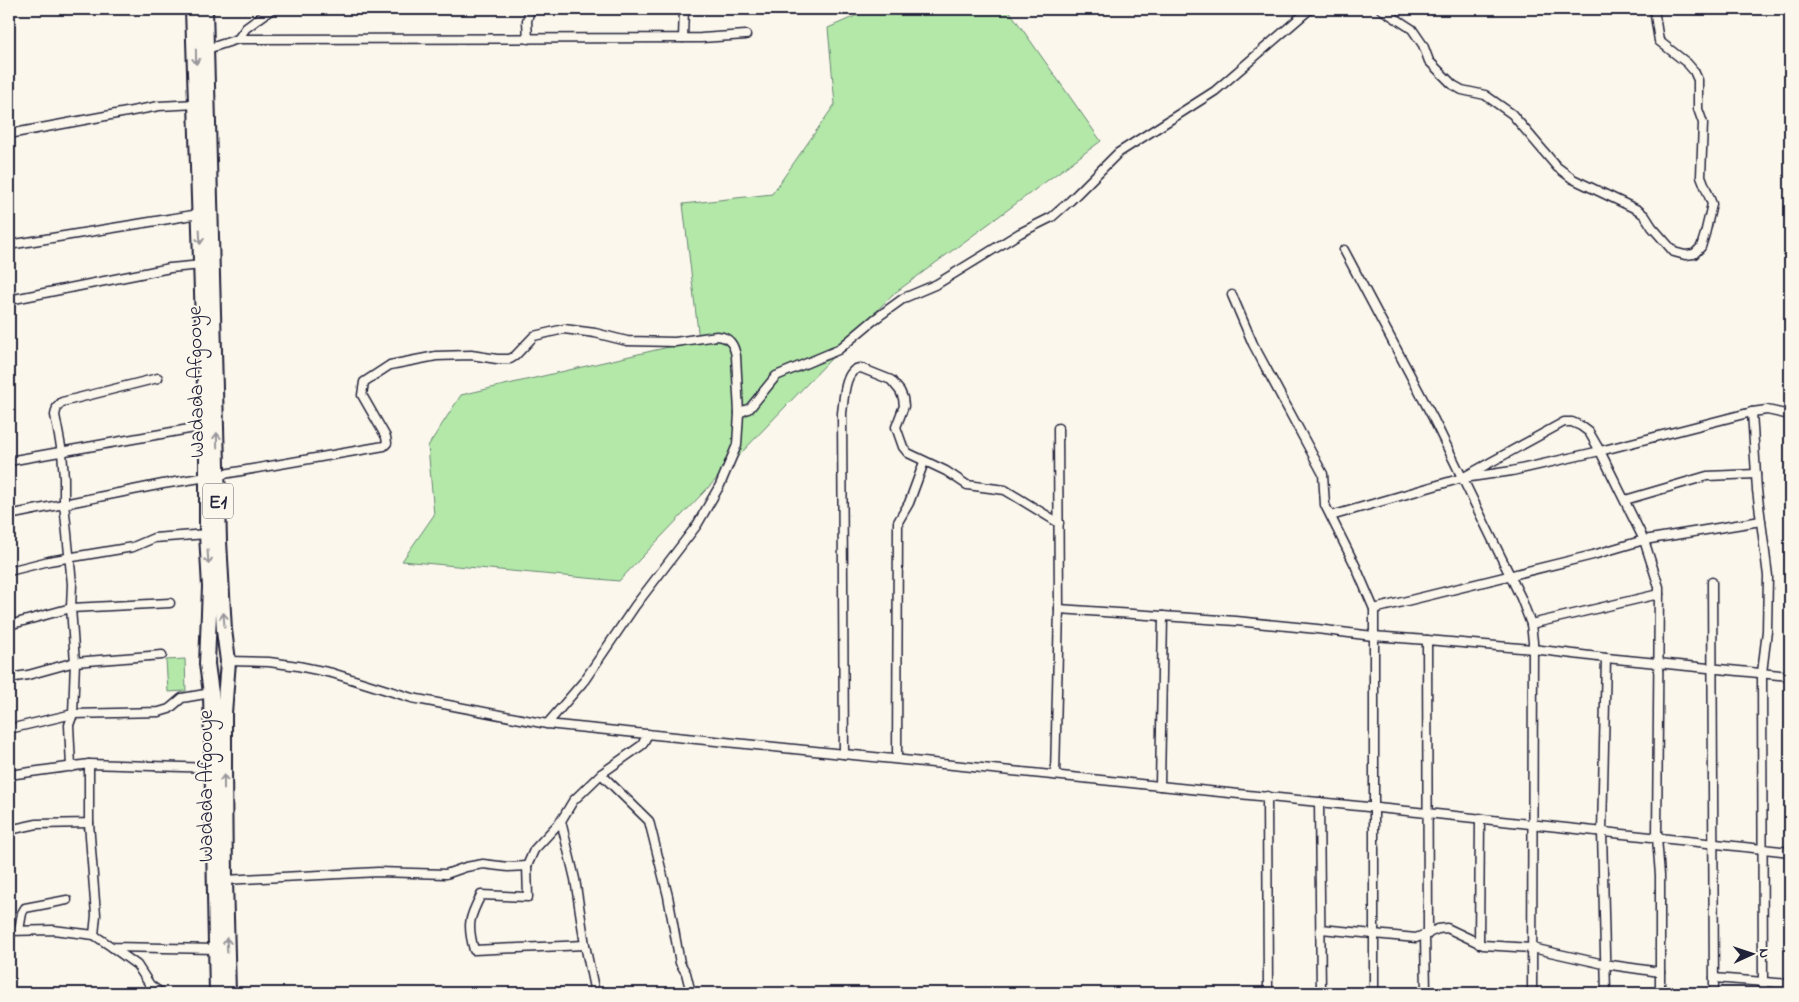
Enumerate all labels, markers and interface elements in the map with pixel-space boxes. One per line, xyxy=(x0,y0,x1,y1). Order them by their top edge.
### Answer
one-way arrow xyxy=(191,49,200,65)
one-way arrow xyxy=(196,229,205,245)
street label: Wadada Afgooye xyxy=(181,305,215,458)
one-way arrow xyxy=(212,432,222,448)
road number: E1 xyxy=(203,484,233,518)
one-way arrow xyxy=(204,549,213,565)
one-way arrow xyxy=(219,612,228,628)
street label: Wadada Afgooye xyxy=(192,709,224,862)
one-way arrow xyxy=(219,774,229,790)
north arrow xyxy=(1726,930,1776,980)
one-way arrow xyxy=(222,937,231,953)
text: N xyxy=(1753,948,1774,959)

